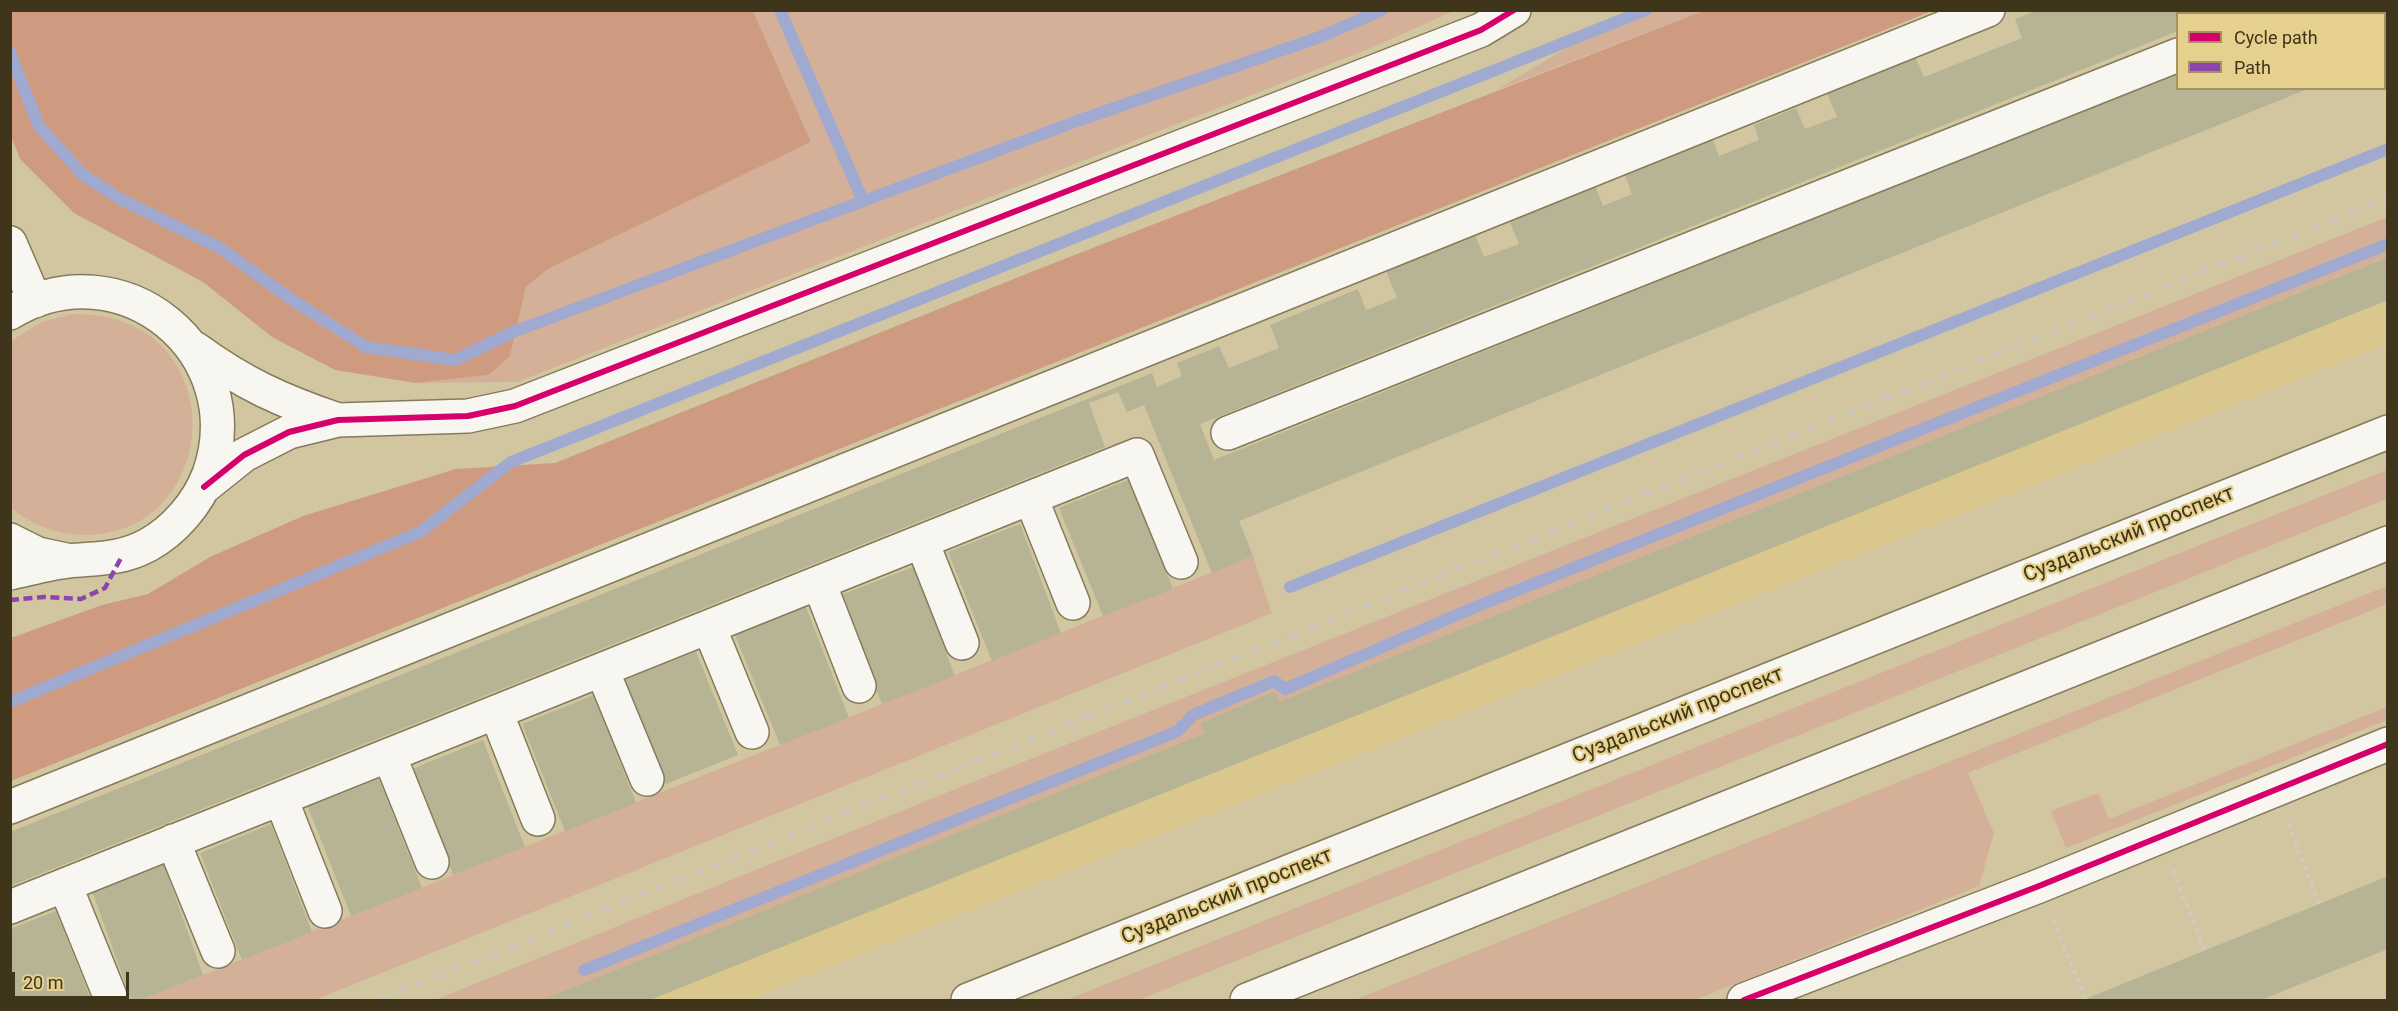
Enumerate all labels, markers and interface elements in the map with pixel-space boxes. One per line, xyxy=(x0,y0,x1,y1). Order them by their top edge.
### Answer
legend xyxy=(2176,12,2386,90)
text: Cycle path xyxy=(2234,27,2318,48)
text: Path xyxy=(2234,57,2271,78)
street label: Суздальский проспект xyxy=(2020,481,2238,589)
street label: Суздальский проспект xyxy=(1569,662,1787,770)
street label: Суздальский проспект xyxy=(1118,843,1336,951)
scale bar xyxy=(15,960,132,998)
text: 20 m xyxy=(23,972,63,993)

